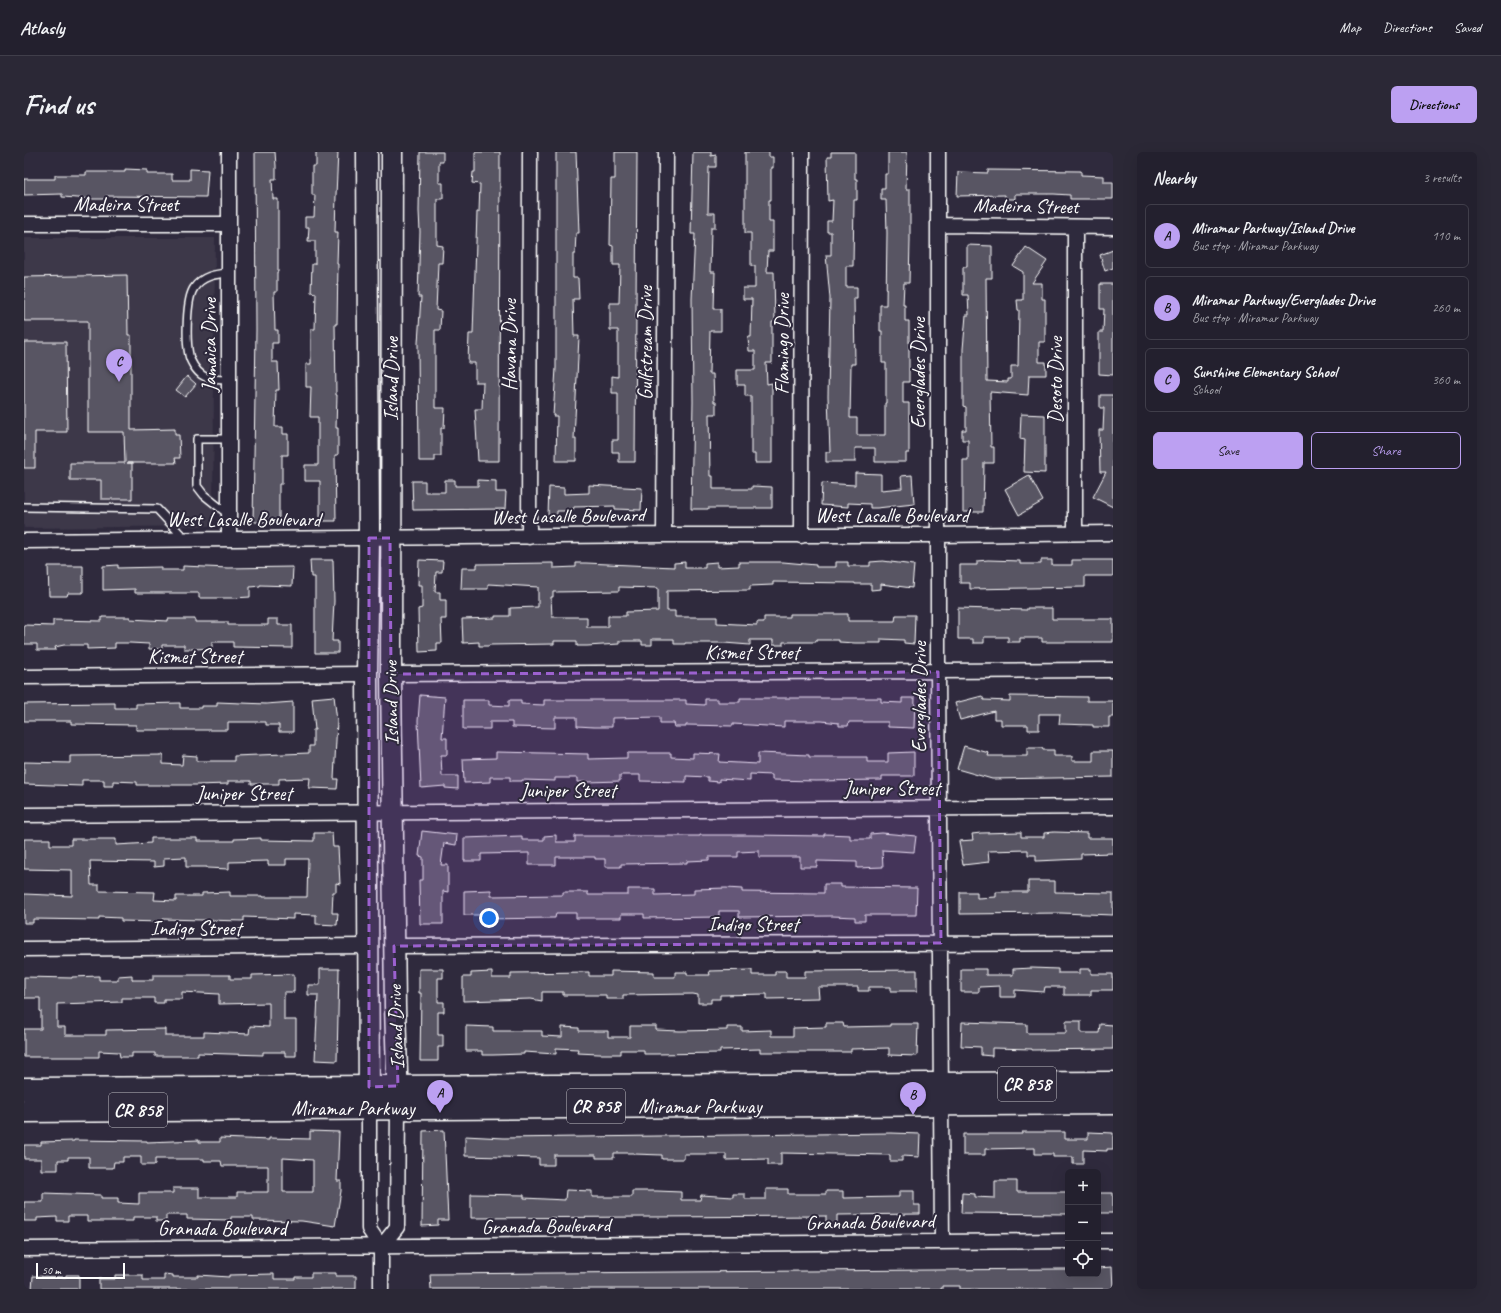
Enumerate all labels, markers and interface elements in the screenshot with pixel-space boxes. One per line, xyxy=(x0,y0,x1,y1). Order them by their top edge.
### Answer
text: Atlasly xyxy=(20,16,64,40)
text: Map xyxy=(1340,19,1361,36)
text: Directions xyxy=(1383,19,1432,36)
text: Saved xyxy=(1454,19,1481,36)
button: Directions xyxy=(1391,86,1477,123)
text: Find us xyxy=(24,87,94,122)
text: Nearby xyxy=(1153,168,1196,189)
text: 3 results xyxy=(1423,170,1461,186)
street label: Madeira Street xyxy=(73,192,181,217)
street label: Madeira Street xyxy=(973,193,1081,219)
text: Miramar Parkway/Island Drive xyxy=(1192,219,1354,238)
text: A xyxy=(1164,228,1170,244)
text: 110 m xyxy=(1432,228,1460,244)
text: Bus stop · Miramar Parkway xyxy=(1192,238,1318,254)
street label: Gulfstream Drive xyxy=(633,285,658,400)
text: Miramar Parkway/Everglades Drive xyxy=(1192,291,1375,310)
street label: Flamingo Drive xyxy=(770,292,795,395)
street label: Jamaica Drive xyxy=(197,297,222,393)
street label: Havana Drive xyxy=(497,297,522,391)
text: B xyxy=(1164,300,1170,316)
text: 260 m xyxy=(1432,300,1460,316)
text: Bus stop · Miramar Parkway xyxy=(1192,310,1318,326)
street label: Everglades Drive xyxy=(906,316,931,429)
street label: Island Drive xyxy=(379,335,404,421)
street label: Desoto Drive xyxy=(1043,335,1068,423)
pin: C xyxy=(106,349,132,382)
text: Sunshine Elementary School xyxy=(1192,363,1337,382)
text: C xyxy=(1164,372,1170,388)
text: 360 m xyxy=(1432,372,1460,388)
text: School xyxy=(1192,382,1220,398)
button: Save xyxy=(1153,432,1303,469)
button: Share xyxy=(1311,432,1461,469)
street label: West Lasalle Boulevard xyxy=(491,502,648,530)
street label: West Lasalle Boulevard xyxy=(815,503,972,528)
street label: West Lasalle Boulevard xyxy=(167,507,324,532)
street label: Kismet Street xyxy=(705,640,803,665)
street label: Everglades Drive xyxy=(907,640,932,753)
street label: Kismet Street xyxy=(148,644,246,669)
street label: Island Drive xyxy=(378,659,404,745)
street label: Juniper Street xyxy=(843,776,943,801)
street label: Juniper Street xyxy=(519,778,619,803)
street label: Juniper Street xyxy=(195,781,295,806)
your location xyxy=(479,908,499,928)
street label: Indigo Street xyxy=(708,912,802,937)
street label: Indigo Street xyxy=(151,916,245,941)
street label: Island Drive xyxy=(382,983,410,1069)
road number: CR 858 xyxy=(998,1067,1056,1101)
pin: A xyxy=(427,1080,453,1113)
pin: B xyxy=(900,1082,926,1115)
road number: CR 858 xyxy=(567,1089,625,1123)
road number: CR 858 xyxy=(109,1093,167,1127)
street label: Miramar Parkway xyxy=(639,1094,764,1119)
street label: Miramar Parkway xyxy=(292,1096,417,1121)
map controls xyxy=(1065,1169,1101,1277)
button: + xyxy=(1065,1169,1101,1205)
button: − xyxy=(1065,1205,1101,1241)
street label: Granada Boulevard xyxy=(805,1208,938,1236)
street label: Granada Boulevard xyxy=(481,1212,614,1240)
street label: Granada Boulevard xyxy=(158,1216,289,1241)
button: locate xyxy=(1065,1241,1101,1277)
scale bar xyxy=(36,1261,125,1280)
text: 50 m xyxy=(42,1263,61,1277)

